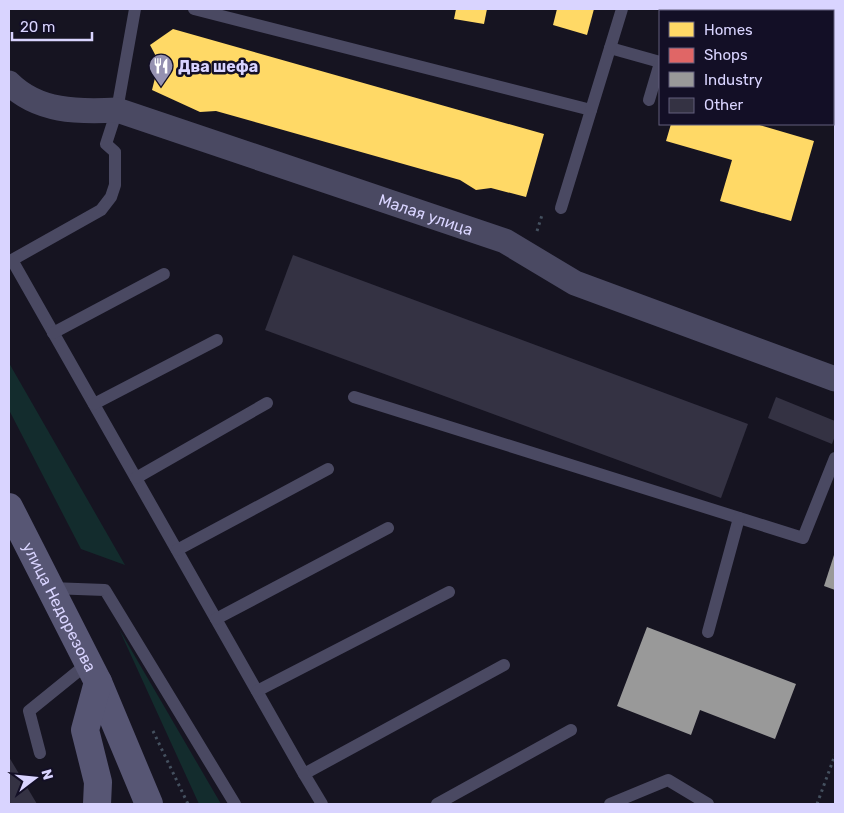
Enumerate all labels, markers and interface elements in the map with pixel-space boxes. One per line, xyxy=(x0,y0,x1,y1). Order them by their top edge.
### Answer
scale bar xyxy=(12,10,92,42)
legend xyxy=(659,10,834,125)
text: 20 m xyxy=(20,18,55,36)
text: Homes xyxy=(704,21,753,39)
text: Shops xyxy=(704,46,748,64)
restaurant icon: Два шефа xyxy=(148,53,174,87)
place label: Два шефа xyxy=(178,57,258,76)
text: Industry xyxy=(704,71,763,89)
text: Other xyxy=(704,96,744,114)
street label: Малая улица xyxy=(376,190,475,240)
street label: улица Недорезова xyxy=(18,539,100,675)
north arrow xyxy=(10,753,60,803)
text: N xyxy=(37,767,57,782)

